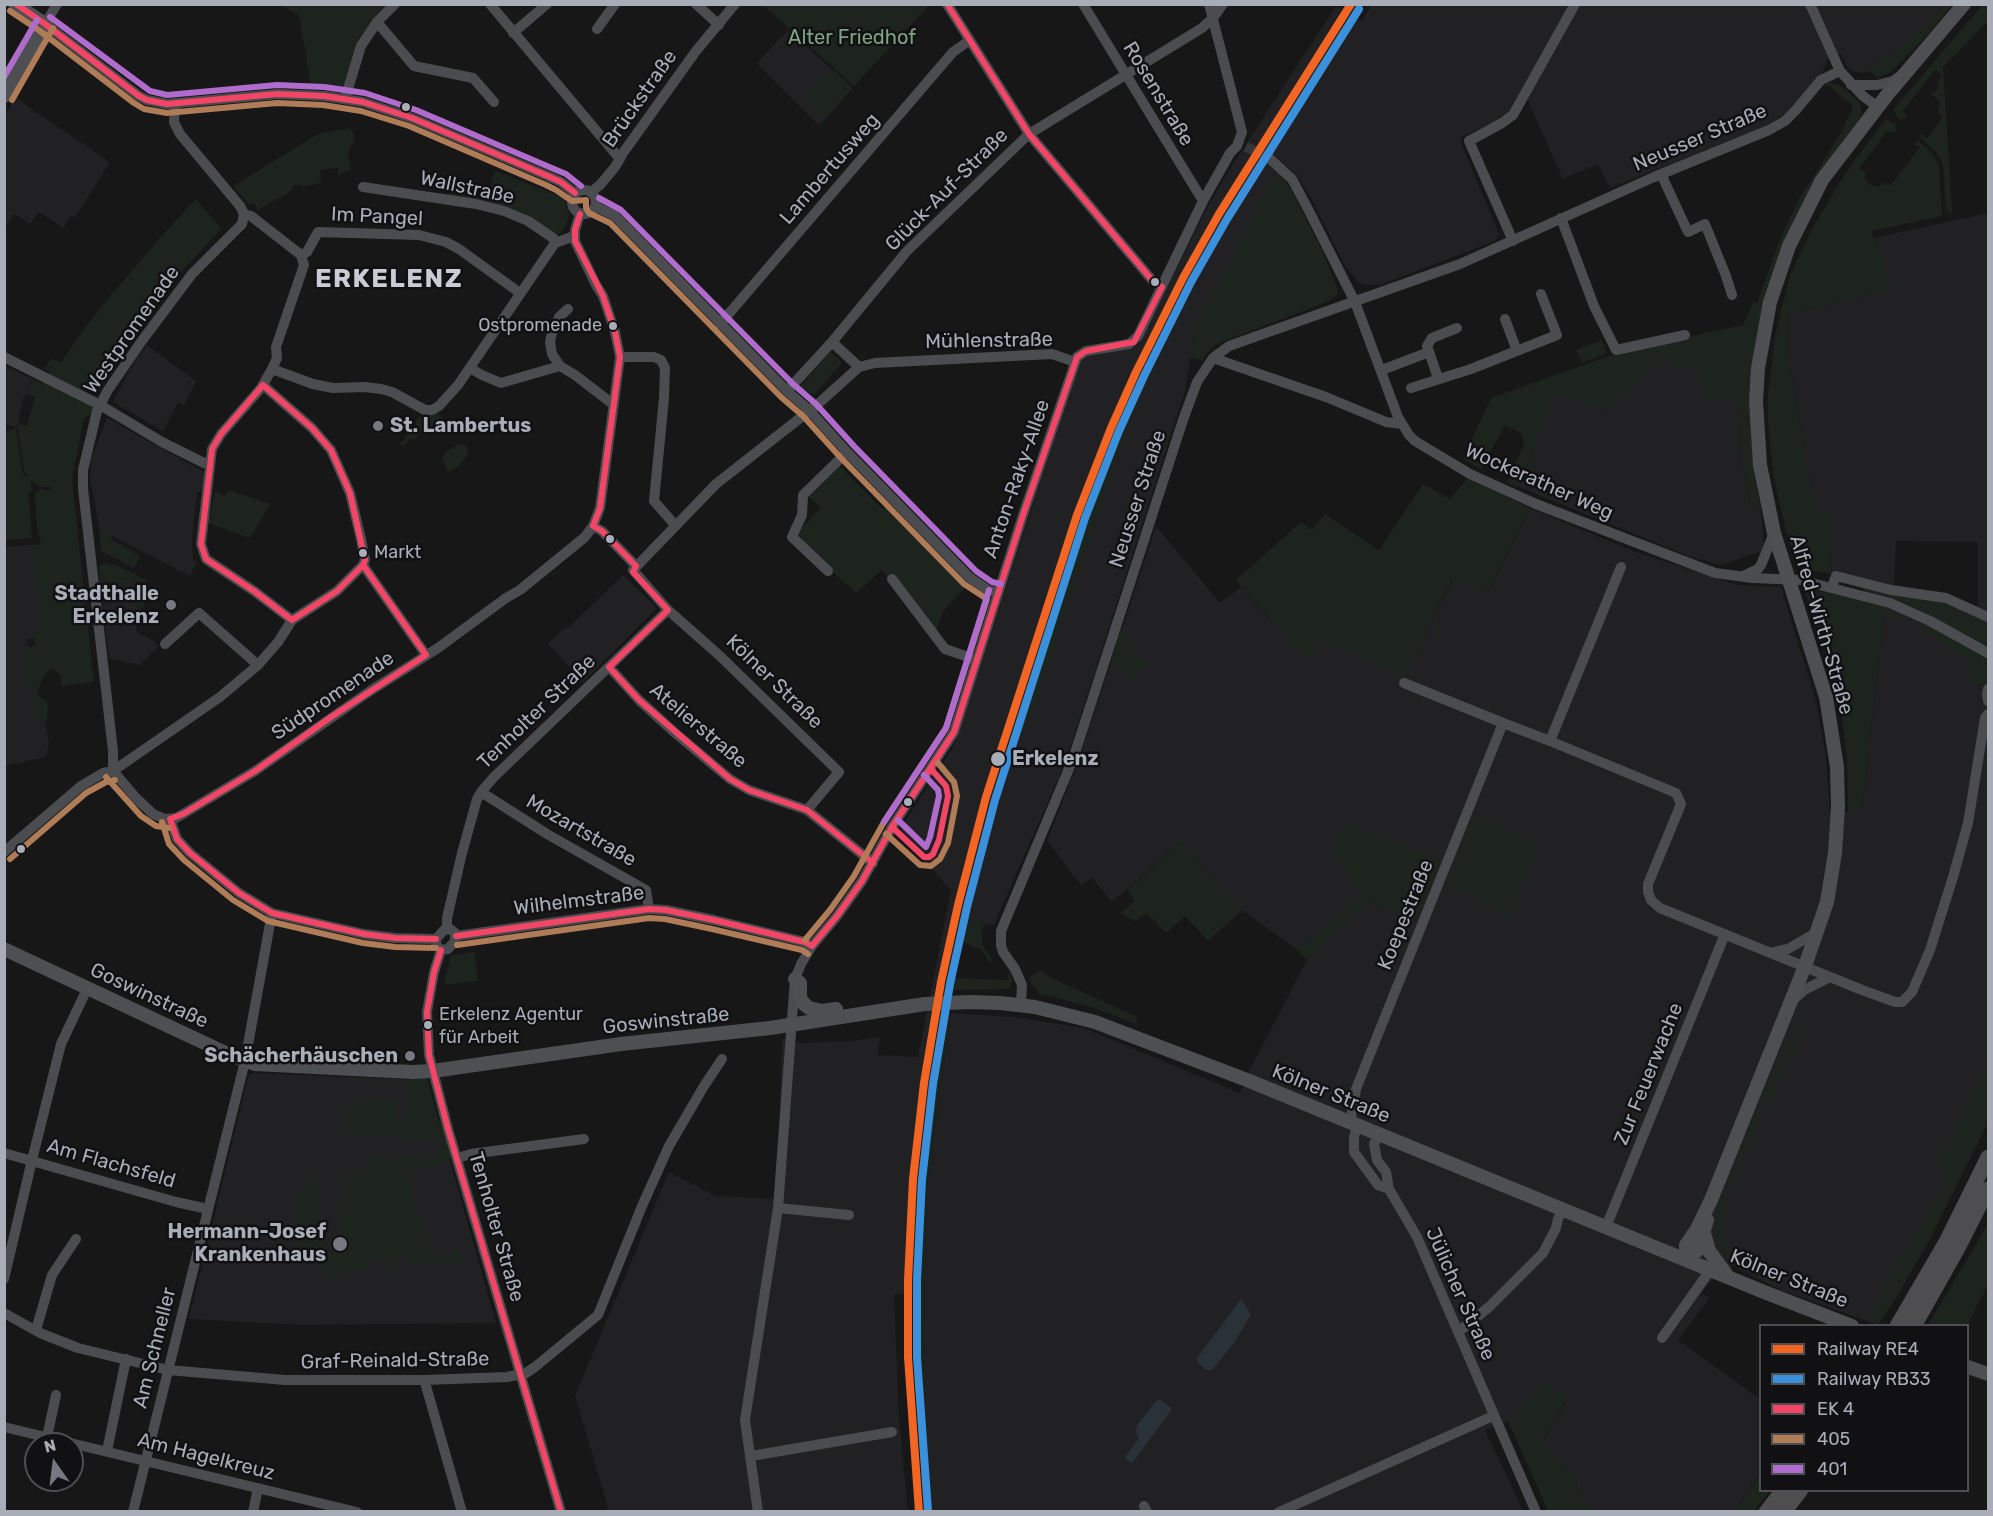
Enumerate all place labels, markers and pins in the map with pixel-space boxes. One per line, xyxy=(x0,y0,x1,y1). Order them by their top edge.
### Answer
unlabelled marker xyxy=(400,101,412,113)
unlabelled marker xyxy=(1149,276,1161,288)
place label: Ostpromenade xyxy=(478,315,602,337)
marker: Ostpromenade xyxy=(607,320,619,332)
place label: St. Lambertus xyxy=(390,414,531,438)
marker: St. Lambertus xyxy=(371,419,385,433)
unlabelled marker xyxy=(604,533,616,545)
place label: Markt xyxy=(374,542,421,564)
marker: Markt xyxy=(357,547,369,559)
place label: Stadthalle Erkelenz xyxy=(55,582,159,629)
marker: Stadthalle Erkelenz xyxy=(164,598,178,612)
place label: Erkelenz xyxy=(1012,747,1098,771)
marker: Erkelenz xyxy=(989,750,1007,768)
unlabelled marker xyxy=(902,796,914,808)
unlabelled marker xyxy=(15,843,27,855)
place label: Erkelenz Agentur für Arbeit xyxy=(439,1004,583,1046)
marker: Erkelenz Agentur für Arbeit xyxy=(422,1019,434,1031)
place label: Schächerhäuschen xyxy=(204,1044,398,1068)
marker: Schächerhäuschen xyxy=(403,1049,417,1063)
place label: Hermann-Josef Krankenhaus xyxy=(168,1220,326,1267)
marker: Hermann-Josef Krankenhaus xyxy=(331,1235,349,1253)

